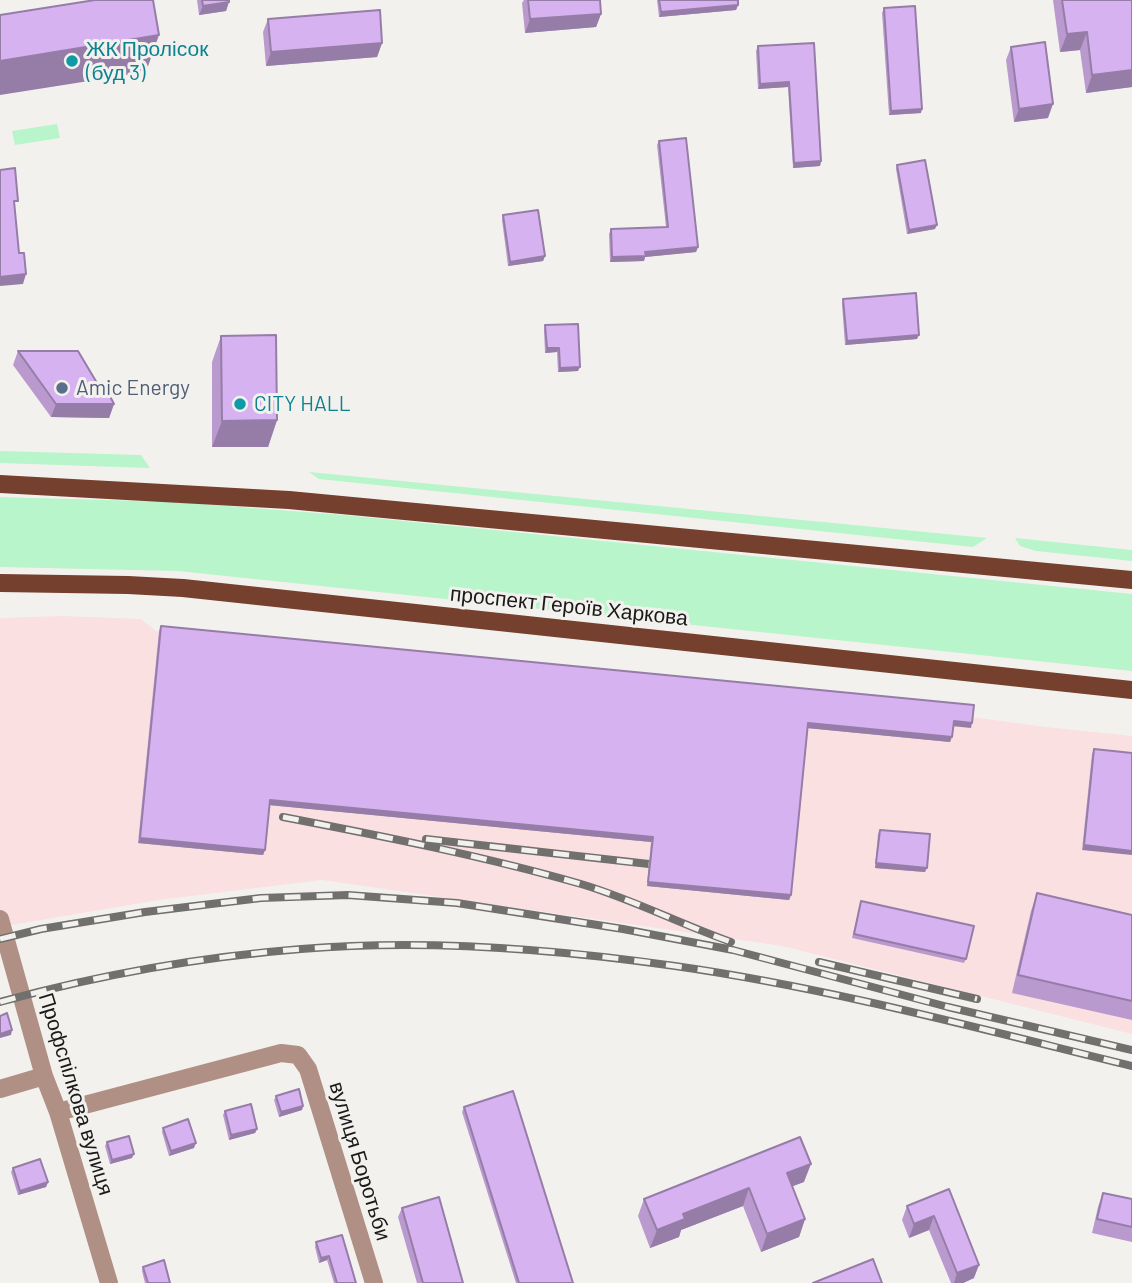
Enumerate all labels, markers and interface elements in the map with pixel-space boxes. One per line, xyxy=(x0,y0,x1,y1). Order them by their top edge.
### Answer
place label: ЖК Пролісок (буд 3) xyxy=(86,36,208,86)
marker: ЖК Пролісок (буд 3) xyxy=(64,53,80,69)
place label: Amic Energy xyxy=(76,375,190,401)
marker: Amic Energy xyxy=(54,380,70,396)
place label: CITY HALL xyxy=(254,391,351,417)
marker: CITY HALL xyxy=(232,396,248,412)
street label: проспект Героїв Харкова xyxy=(449,581,689,631)
street label: Профспілкова вулиця xyxy=(33,990,119,1198)
street label: вулиця Боротьби xyxy=(324,1078,396,1244)

